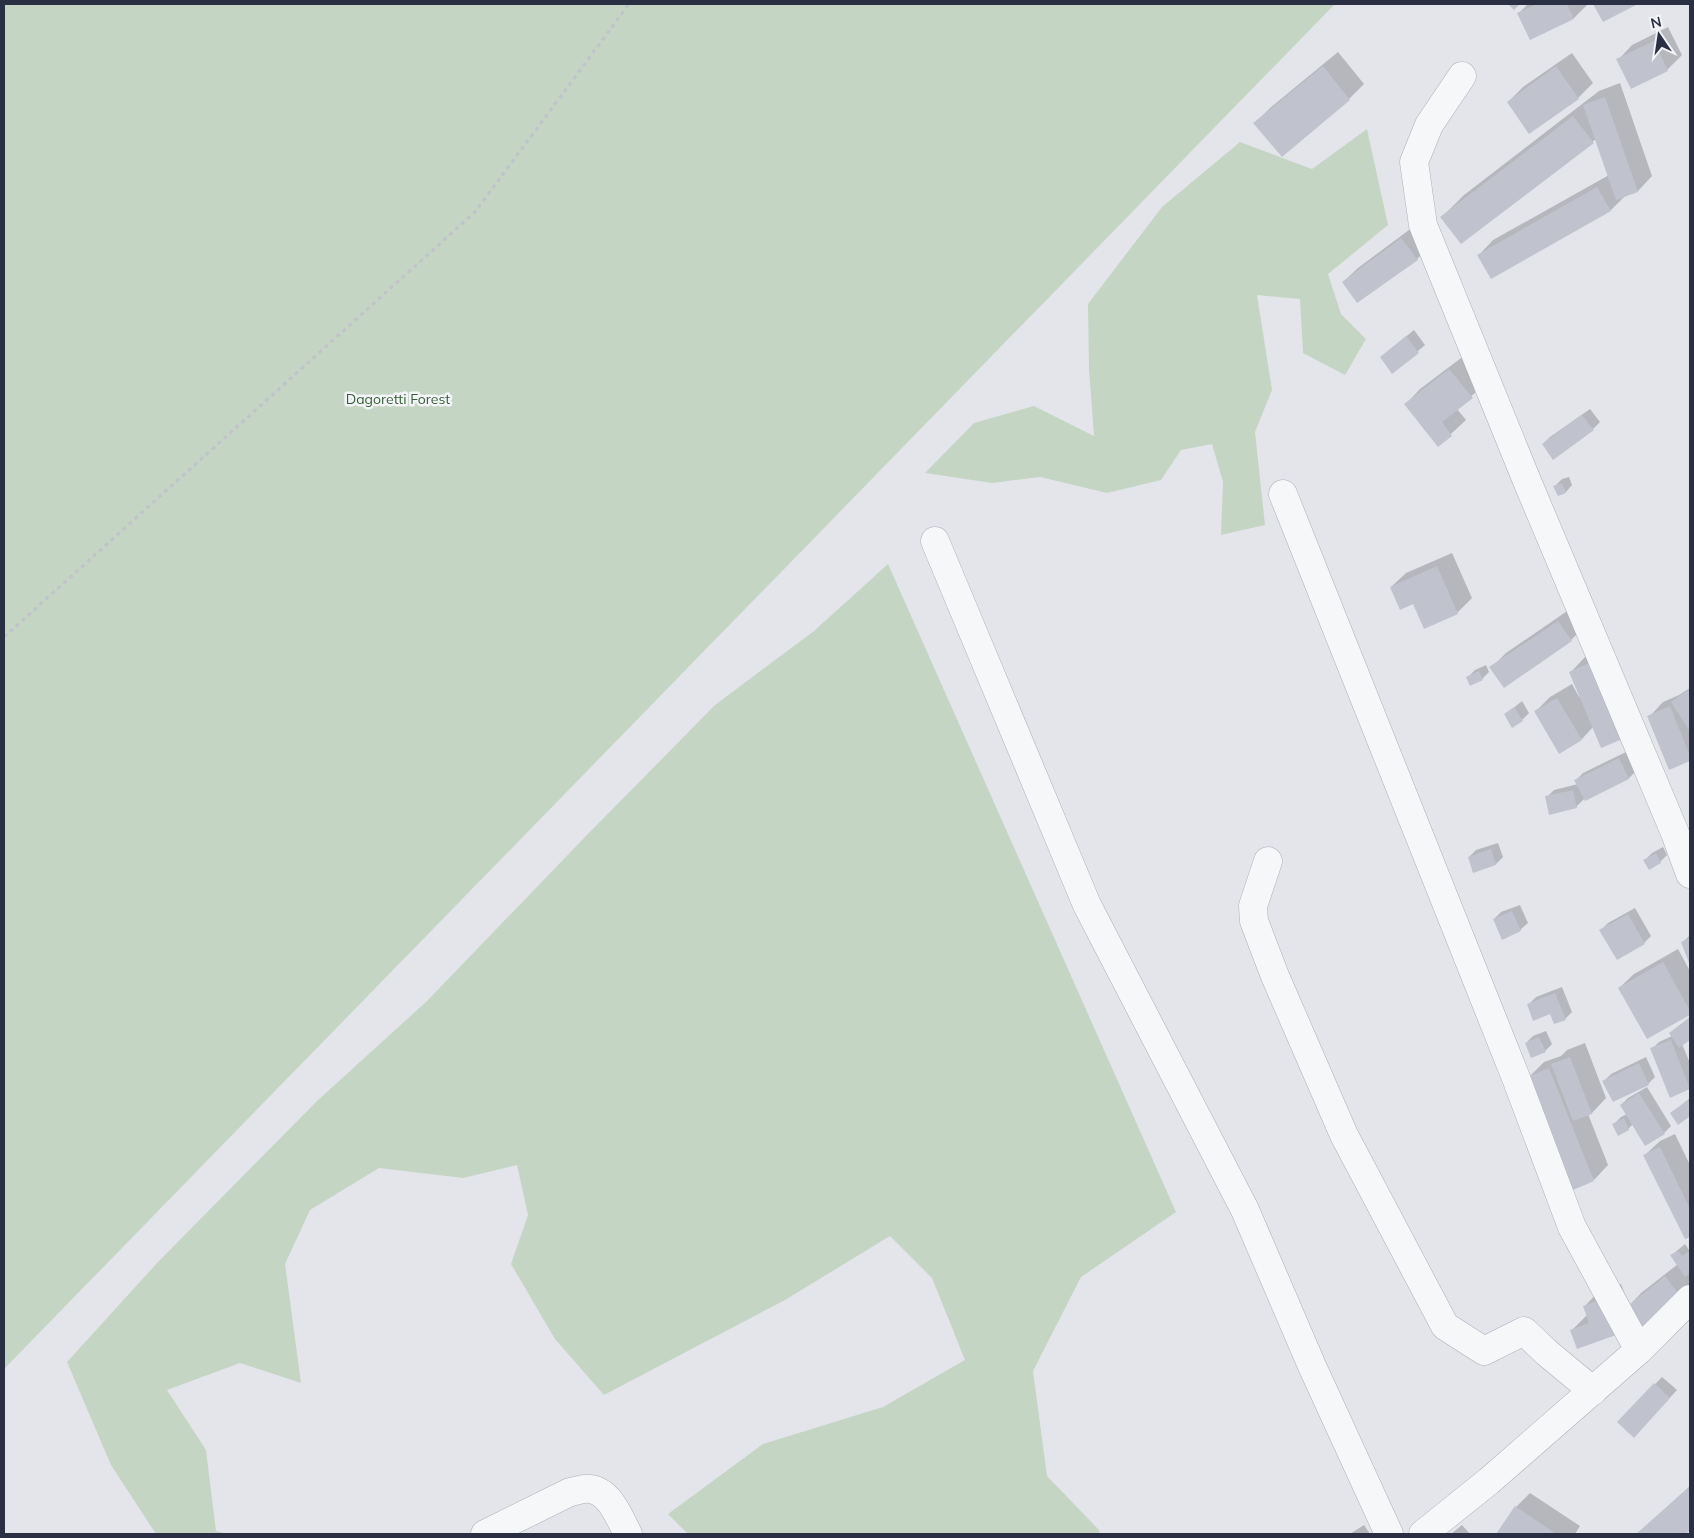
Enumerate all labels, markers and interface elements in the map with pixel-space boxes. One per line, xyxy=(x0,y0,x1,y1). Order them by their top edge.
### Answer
north arrow xyxy=(1634,10,1684,60)
text: N xyxy=(1649,12,1663,32)
park label: Dagoretti Forest xyxy=(346,390,450,408)

